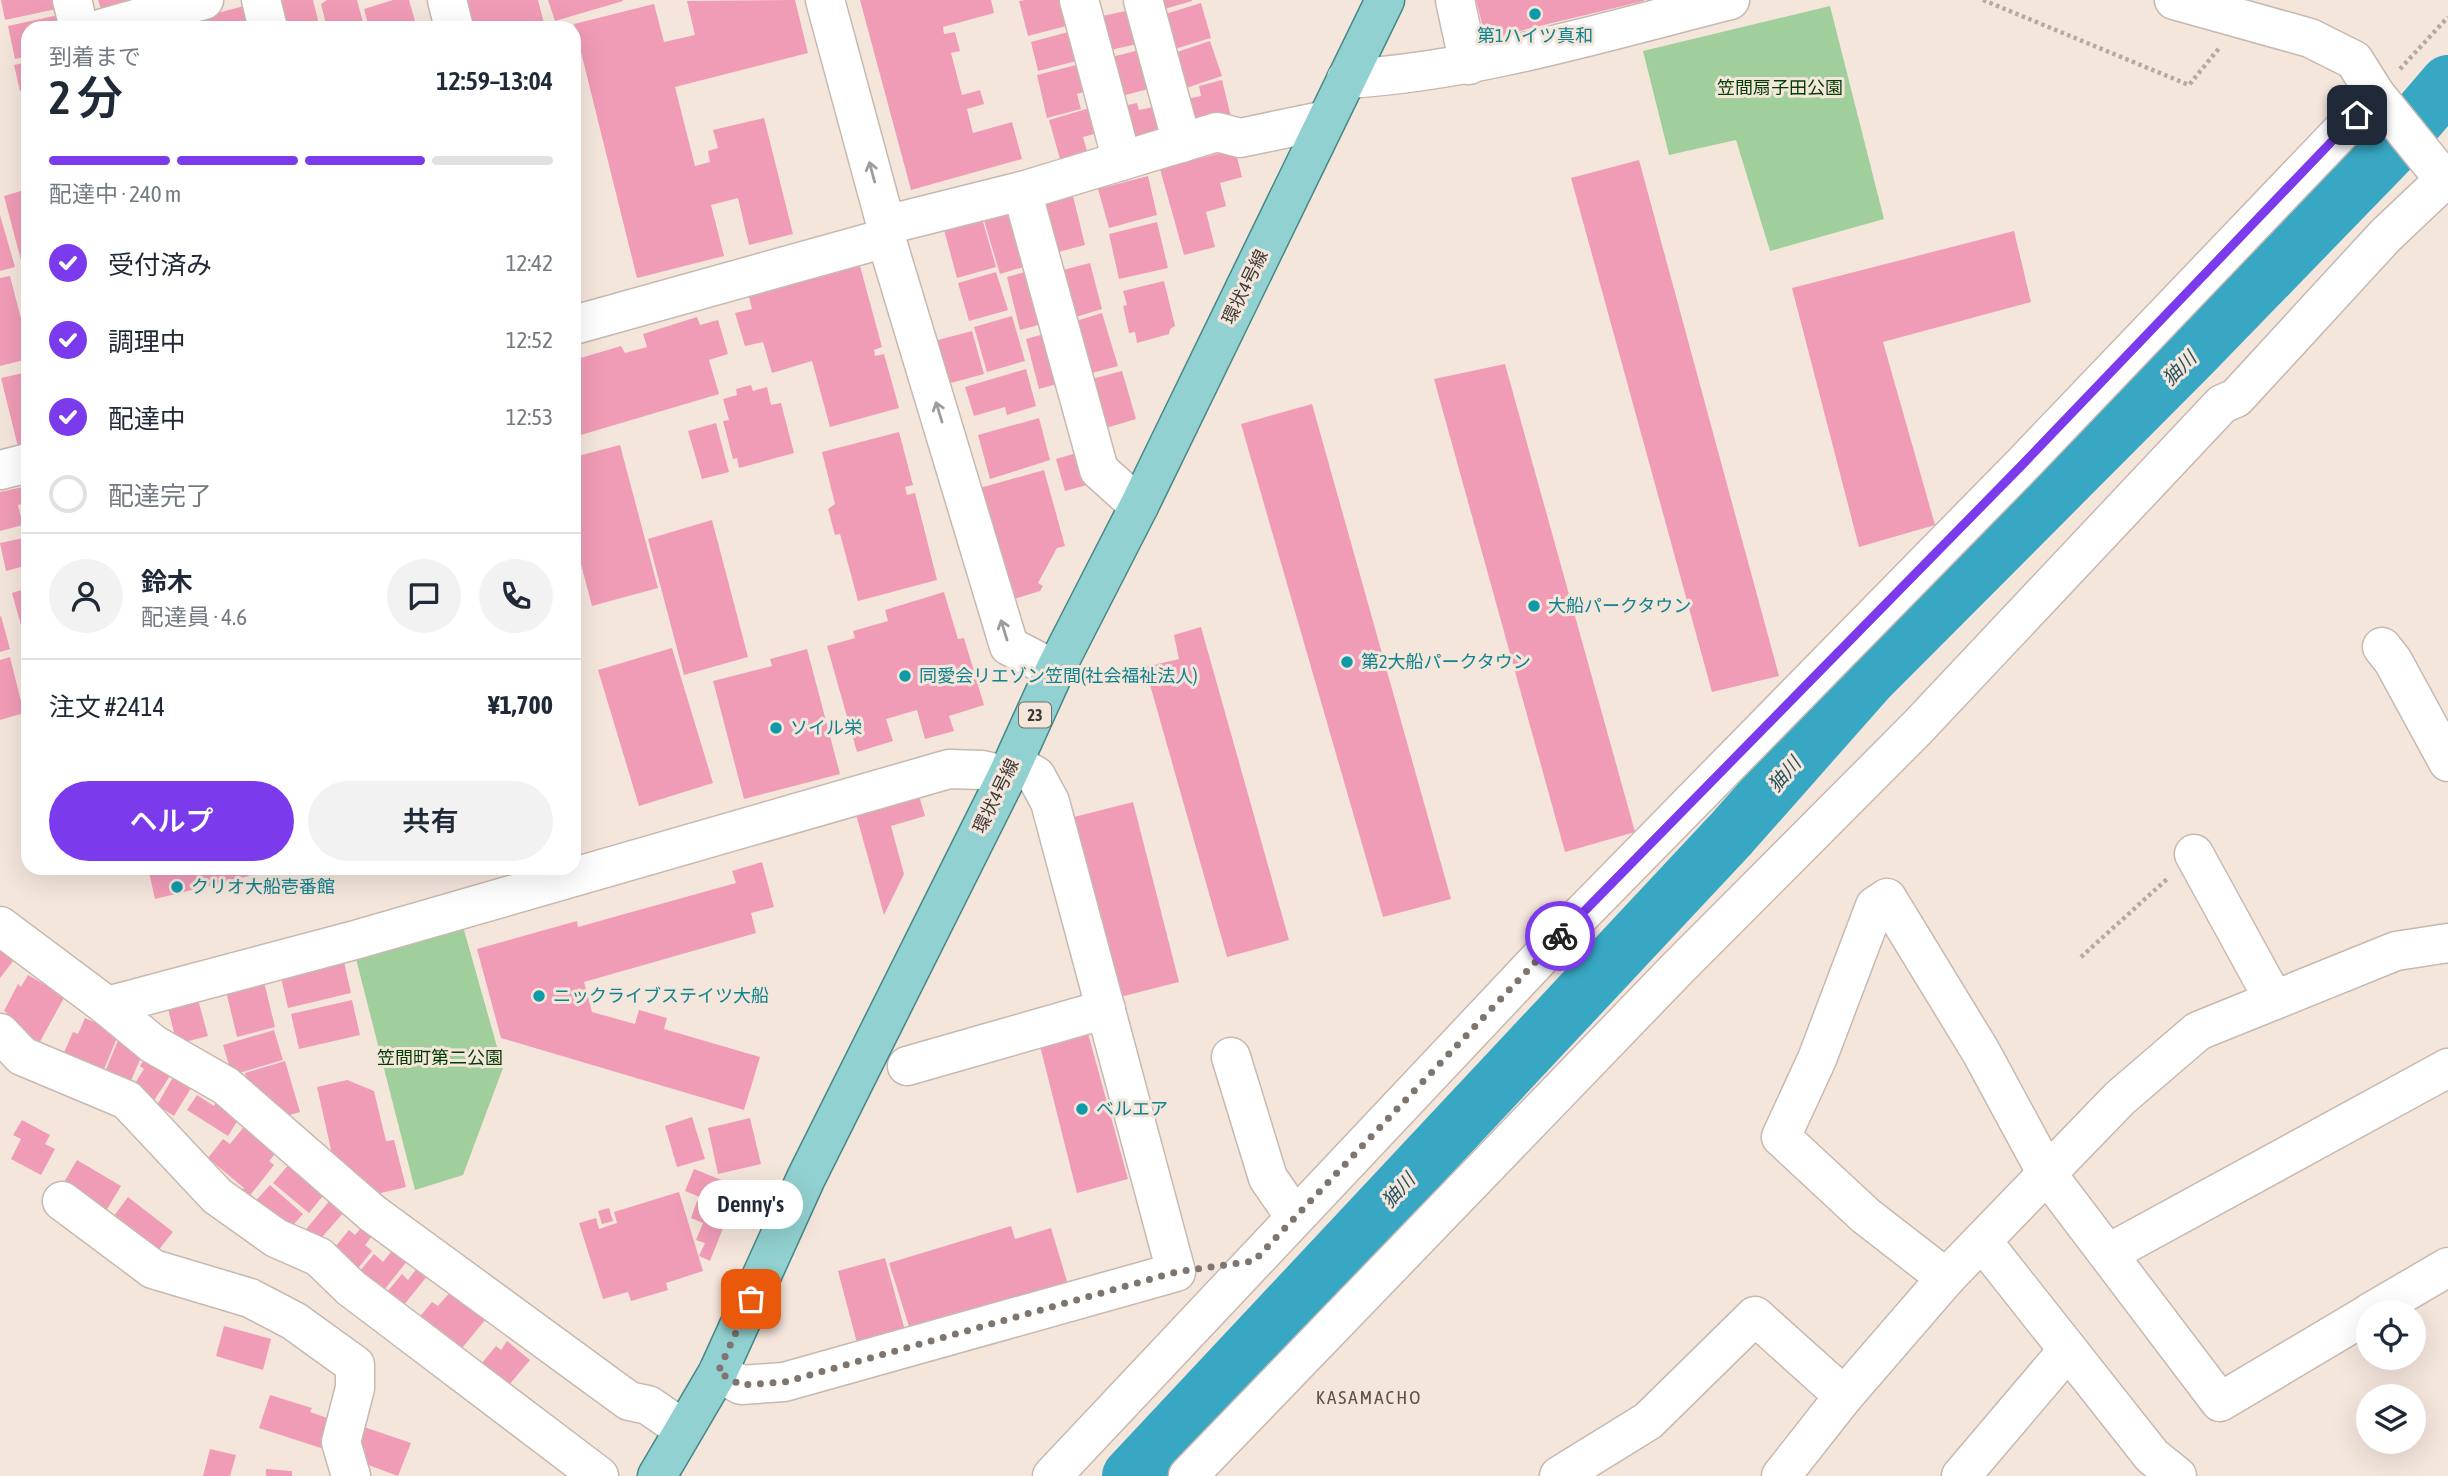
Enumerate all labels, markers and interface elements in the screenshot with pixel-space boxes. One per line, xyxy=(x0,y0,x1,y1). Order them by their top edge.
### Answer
marker: 第1ハイツ真和 xyxy=(1527,6,1543,22)
place label: 第1ハイツ真和 xyxy=(1477,25,1593,46)
text: 到着まで xyxy=(49,44,141,70)
text: 12:59–13:04 xyxy=(436,66,553,96)
text: 2 分 xyxy=(49,71,123,124)
park label: 笠間扇子田公園 xyxy=(1717,77,1843,98)
pin xyxy=(2327,85,2387,145)
icon: home xyxy=(2338,96,2376,134)
one-way arrow xyxy=(865,161,878,184)
text: 配達中 · 240 m xyxy=(49,181,181,207)
icon: check xyxy=(49,244,87,282)
street label: 環状4号線 xyxy=(1217,246,1272,328)
text: 受付済み xyxy=(108,250,212,280)
text: 12:42 xyxy=(506,250,553,276)
icon: check xyxy=(49,321,87,359)
text: 調理中 xyxy=(108,327,186,357)
text: 12:52 xyxy=(506,327,553,353)
water label: 㹨川 xyxy=(2158,345,2202,389)
icon: check xyxy=(49,398,87,436)
one-way arrow xyxy=(931,402,944,424)
text: 配達中 xyxy=(108,404,186,434)
text: 12:53 xyxy=(506,404,553,430)
text: 配達完了 xyxy=(108,481,212,511)
button: person xyxy=(49,559,123,633)
button: chat xyxy=(387,559,461,633)
button: phone xyxy=(479,559,553,633)
text: 鈴木 xyxy=(141,567,193,597)
place label: 大船パークタウン xyxy=(1548,595,1691,616)
marker: 大船パークタウン xyxy=(1526,598,1542,614)
text: 配達員 · 4.6 xyxy=(141,604,247,630)
one-way arrow xyxy=(997,620,1009,642)
place label: 第2大船パークタウン xyxy=(1361,651,1531,672)
marker: 第2大船パークタウン xyxy=(1339,654,1355,670)
place label: 同愛会リエゾン笠間(社会福祉法人) xyxy=(919,665,1198,686)
marker: 同愛会リエゾン笠間(社会福祉法人) xyxy=(897,668,913,684)
text: ¥1,700 xyxy=(488,690,553,720)
text: 注文 #2414 xyxy=(49,692,165,722)
road number: 23 xyxy=(1019,702,1051,728)
place label: ソイル栄 xyxy=(790,717,862,738)
marker: ソイル栄 xyxy=(768,720,784,736)
water label: 㹨川 xyxy=(1763,751,1806,796)
street label: 環状4号線 xyxy=(968,755,1023,837)
button: ヘルプ xyxy=(49,781,294,861)
button: 共有 xyxy=(308,781,553,861)
place label: クリオ大船壱番館 xyxy=(191,876,335,897)
marker: クリオ大船壱番館 xyxy=(169,879,185,895)
courier xyxy=(1525,901,1595,971)
icon: bike xyxy=(1541,917,1579,955)
place label: ニックライブステイツ大船 xyxy=(553,985,769,1006)
marker: ニックライブステイツ大船 xyxy=(531,988,547,1004)
park label: 笠間町第二公園 xyxy=(377,1047,503,1068)
place label: ベルエア xyxy=(1096,1098,1168,1119)
marker: ベルエア xyxy=(1074,1101,1090,1117)
water label: 㹨川 xyxy=(1377,1167,1420,1211)
callout: Denny's xyxy=(698,1180,804,1229)
text: Denny's xyxy=(717,1191,784,1217)
pin xyxy=(721,1269,781,1329)
icon: bag xyxy=(732,1280,770,1318)
map controls xyxy=(2356,1300,2426,1454)
button: locate xyxy=(2356,1300,2426,1370)
button: layers xyxy=(2356,1384,2426,1454)
district label: KASAMACHO xyxy=(1316,1386,1422,1408)

